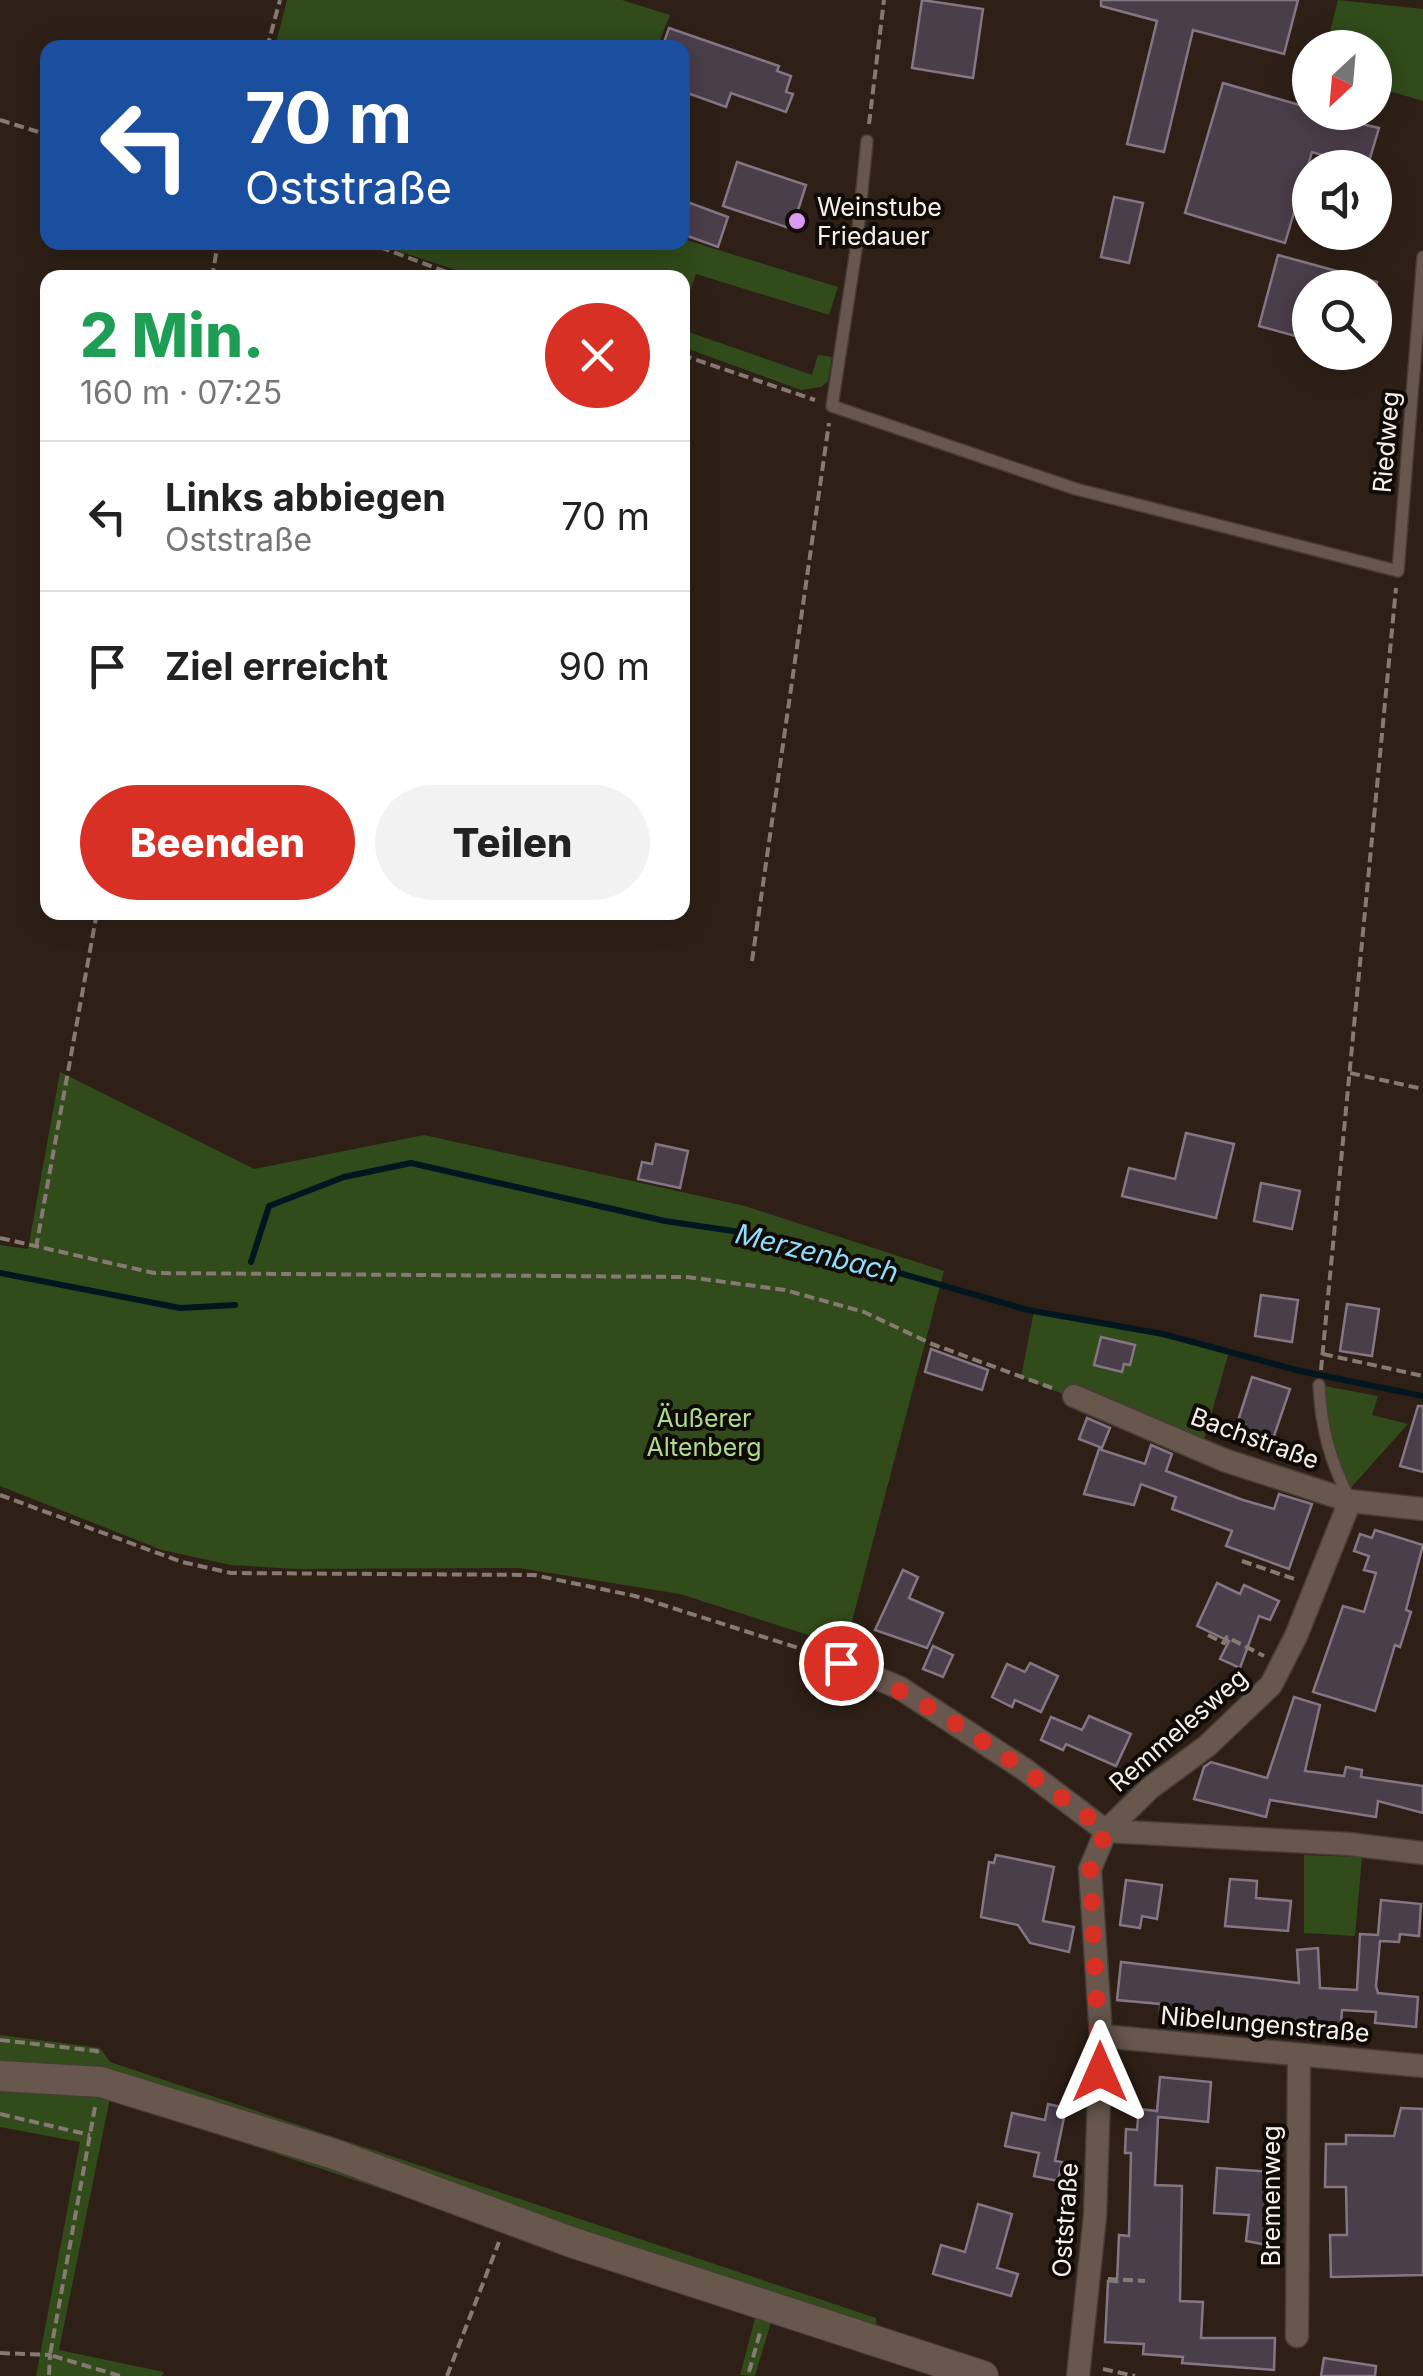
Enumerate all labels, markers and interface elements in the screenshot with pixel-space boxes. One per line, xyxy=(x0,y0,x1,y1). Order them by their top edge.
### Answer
north arrow xyxy=(1292,30,1392,130)
map controls xyxy=(1292,30,1392,370)
text: 70 m xyxy=(245,75,412,160)
icon: left xyxy=(80,80,210,210)
button: sound xyxy=(1292,150,1392,250)
text: Oststraße xyxy=(245,160,452,215)
place label: Weinstube Friedauer xyxy=(817,192,942,251)
marker: Weinstube Friedauer xyxy=(786,210,808,232)
button: search xyxy=(1292,270,1392,370)
text: 2 Min. xyxy=(80,299,264,371)
button: close xyxy=(545,303,650,408)
text: 160 m · 07:25 xyxy=(80,373,282,412)
street label: Riedweg xyxy=(1367,390,1405,494)
text: Links abbiegen xyxy=(165,474,446,520)
icon: left xyxy=(80,489,135,544)
text: 70 m xyxy=(561,493,650,539)
text: Oststraße xyxy=(165,520,312,559)
icon: arrive xyxy=(80,639,135,694)
text: Ziel erreicht xyxy=(165,643,388,689)
text: 90 m xyxy=(558,643,650,689)
button: Beenden xyxy=(80,785,355,900)
button: Teilen xyxy=(375,785,650,900)
water label: Merzenbach xyxy=(732,1216,902,1290)
street label: Bachstraße xyxy=(1187,1401,1323,1475)
park label: Äußerer Altenberg xyxy=(646,1403,762,1462)
pin xyxy=(799,1621,884,1706)
icon: arrive xyxy=(814,1636,869,1691)
street label: Remmelesweg xyxy=(1103,1662,1253,1798)
street label: Nibelungenstraße xyxy=(1159,2000,1371,2048)
position arrow xyxy=(1048,2020,1152,2124)
street label: Bremenweg xyxy=(1256,2125,1286,2267)
street label: Oststraße xyxy=(1046,2162,1084,2278)

